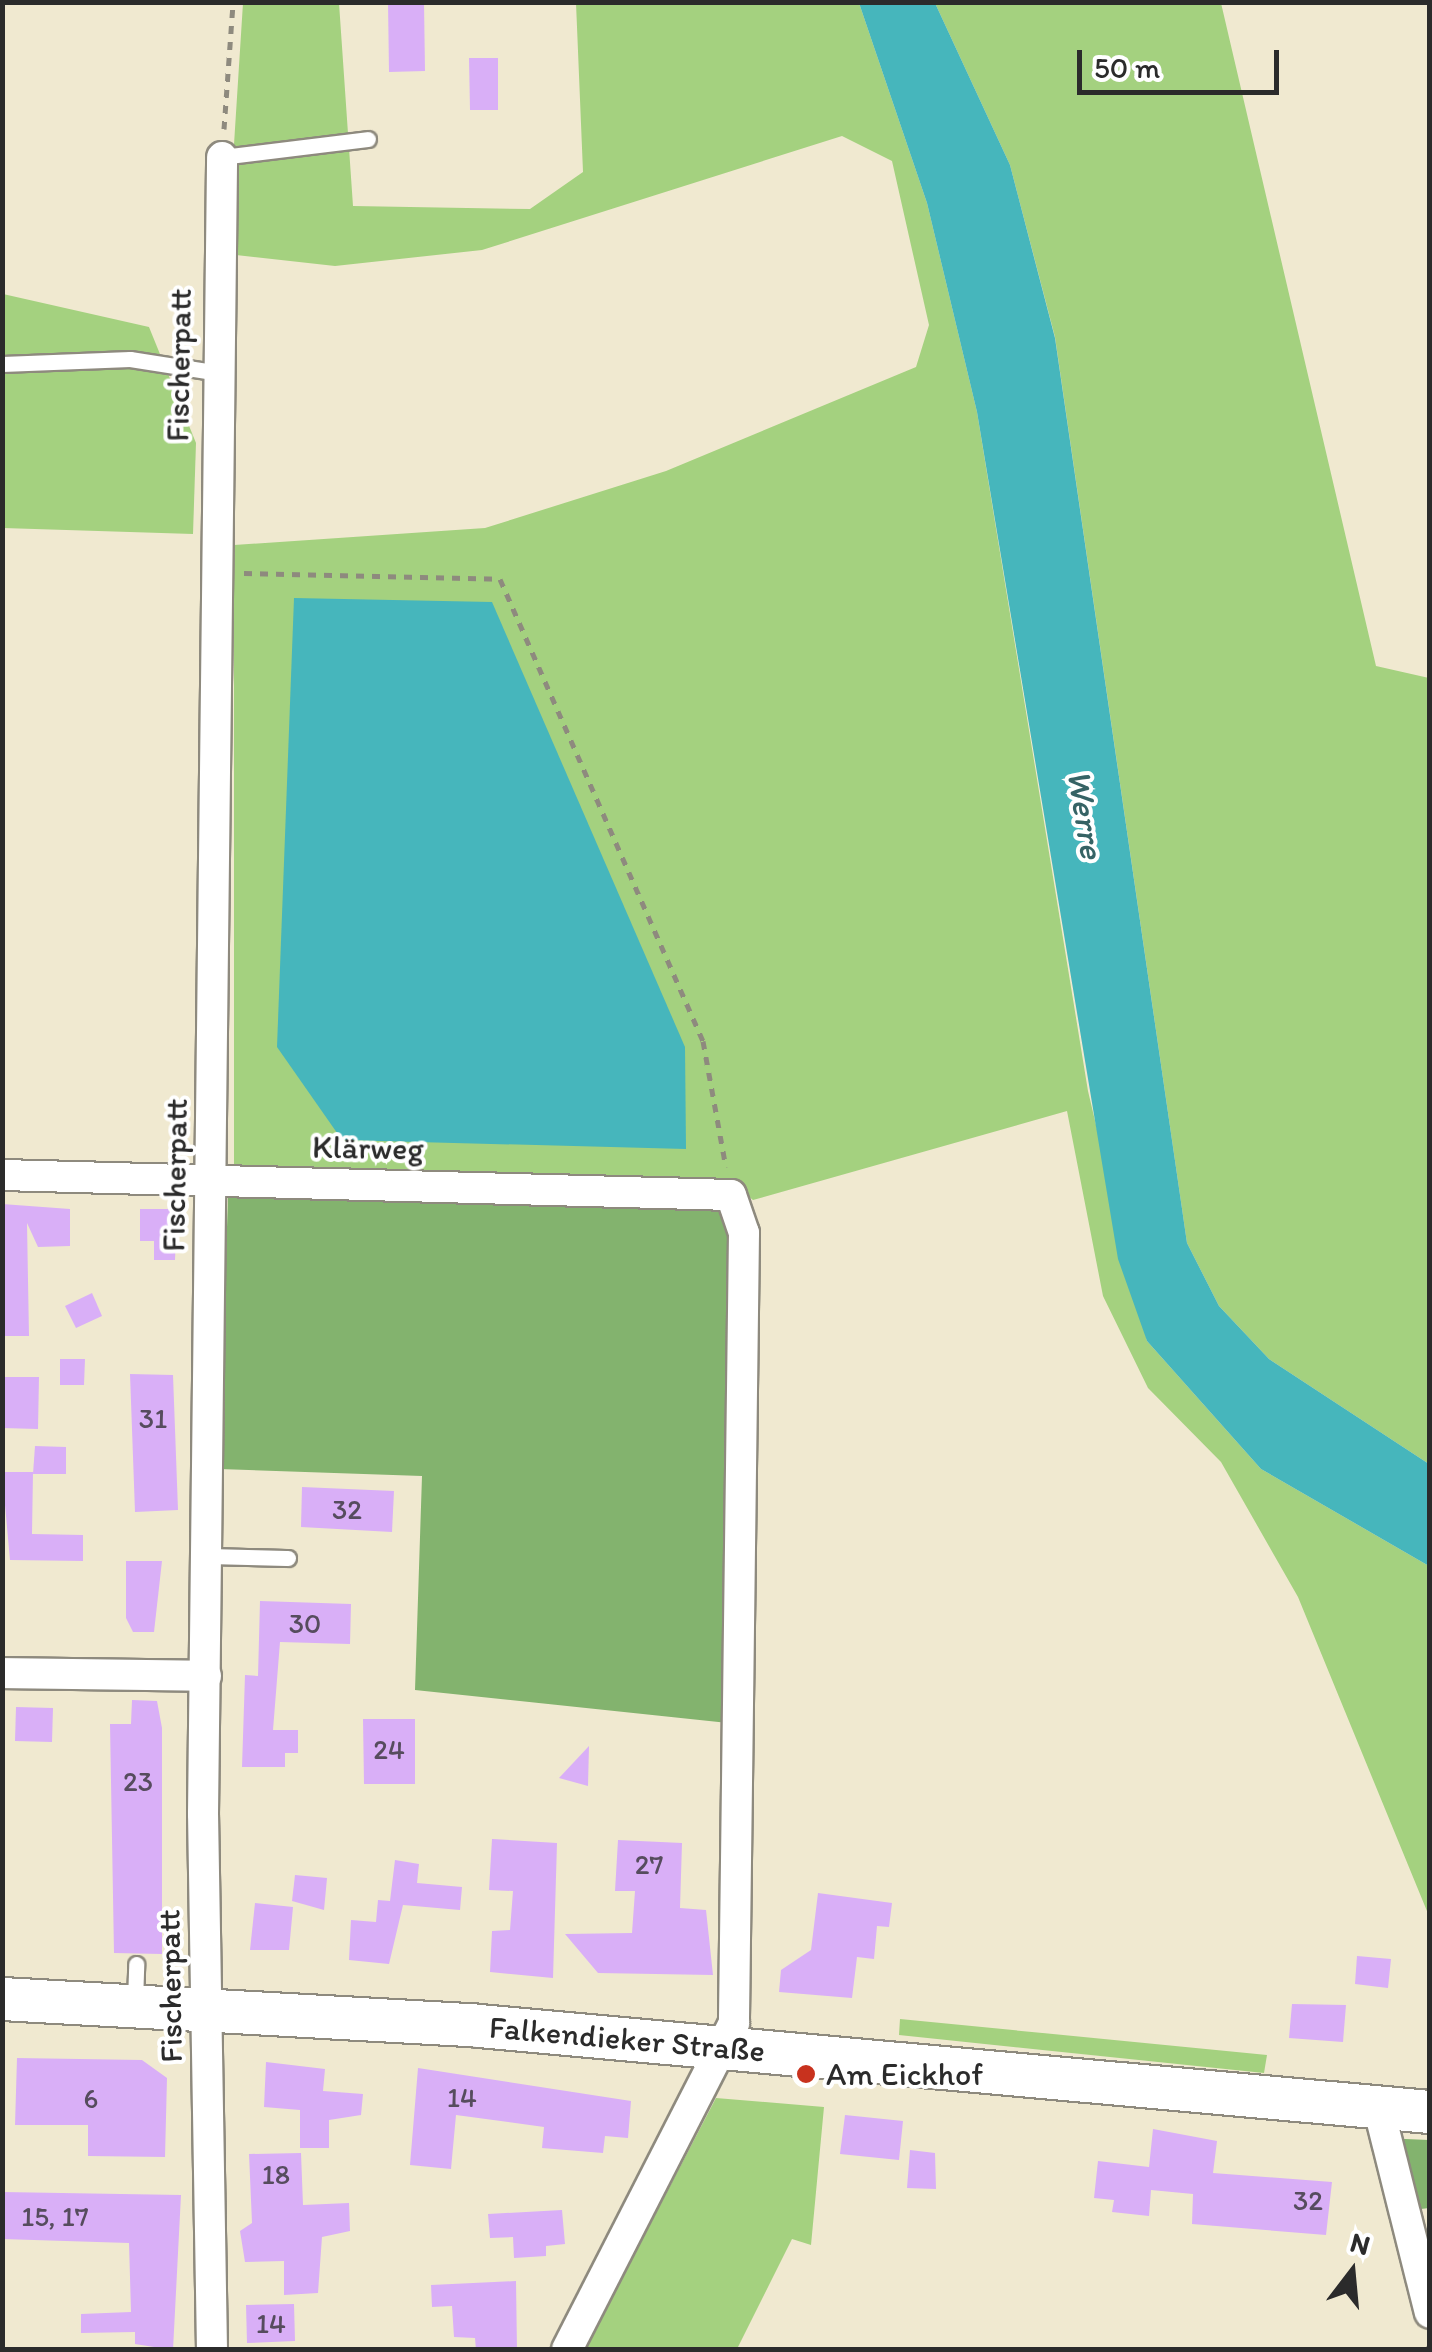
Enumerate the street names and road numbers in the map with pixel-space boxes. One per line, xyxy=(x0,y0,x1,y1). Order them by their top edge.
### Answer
street label: Fischerpatt xyxy=(158,288,200,442)
street label: Fischerpatt xyxy=(154,1098,196,1252)
street label: Klärweg xyxy=(312,1128,424,1168)
street label: Fischerpatt xyxy=(149,1909,191,2063)
street label: Falkendieker Straße xyxy=(487,2008,767,2070)

